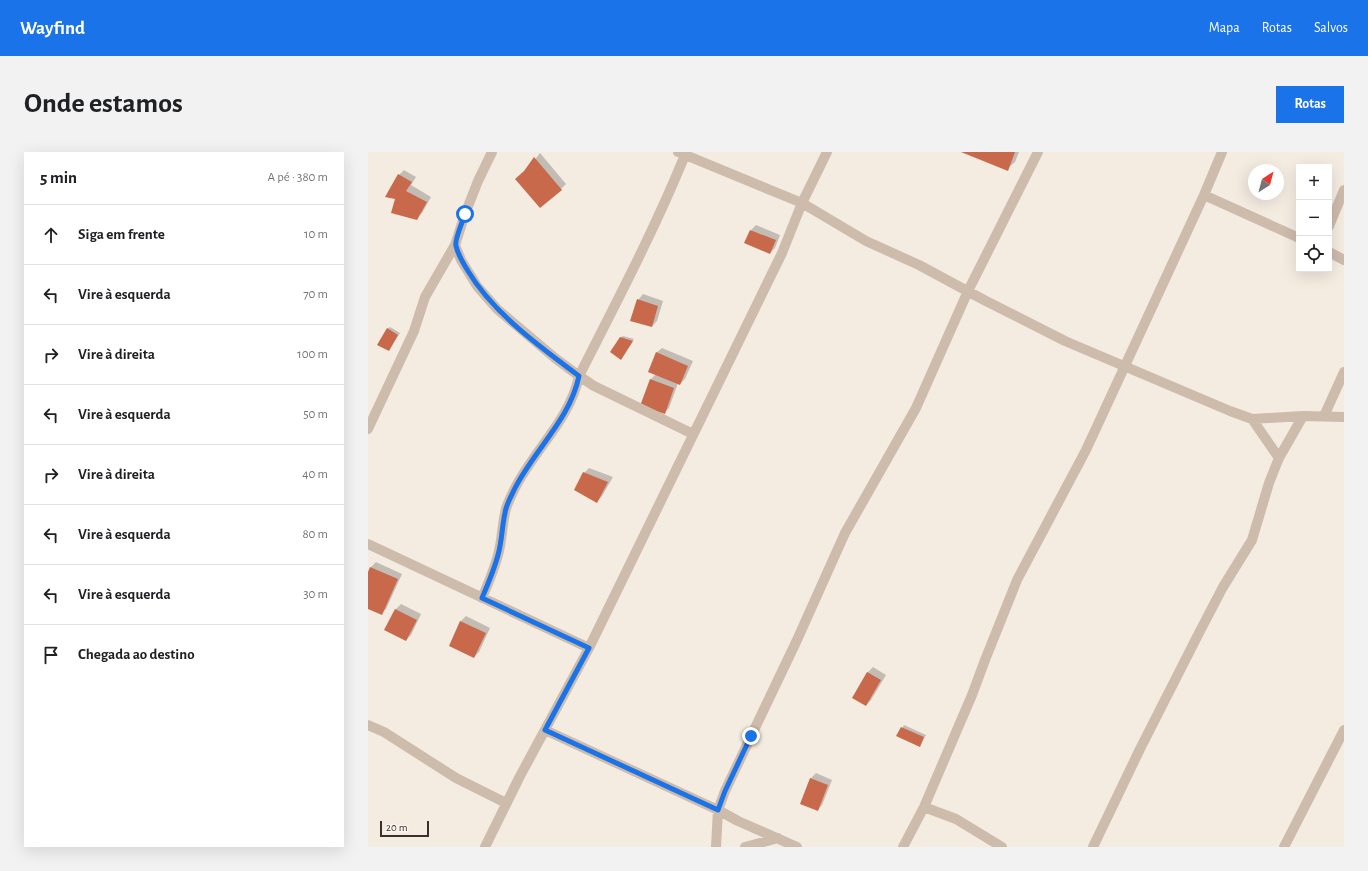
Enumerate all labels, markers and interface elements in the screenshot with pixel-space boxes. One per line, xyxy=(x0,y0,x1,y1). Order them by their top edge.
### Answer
text: Wayfind xyxy=(20,19,85,38)
text: Mapa xyxy=(1209,21,1240,35)
text: Rotas xyxy=(1262,21,1292,35)
text: Salvos xyxy=(1314,21,1348,35)
button: Rotas xyxy=(1276,86,1344,123)
text: Onde estamos xyxy=(24,90,183,118)
north arrow xyxy=(1248,164,1284,200)
map controls xyxy=(1296,164,1332,272)
button: + xyxy=(1296,164,1332,200)
text: 5 min xyxy=(40,169,77,186)
text: A pé · 380 m xyxy=(268,171,328,184)
button: − xyxy=(1296,200,1332,236)
route start xyxy=(456,205,474,223)
icon: ahead xyxy=(40,224,62,246)
text: Siga em frente xyxy=(78,227,165,242)
text: 10 m xyxy=(304,228,328,241)
button: locate xyxy=(1296,236,1332,272)
icon: left xyxy=(40,284,62,306)
text: Vire à esquerda xyxy=(78,287,171,302)
text: 70 m xyxy=(303,288,328,301)
icon: right xyxy=(40,344,62,366)
text: Vire à direita xyxy=(78,347,155,362)
text: 100 m xyxy=(297,348,328,361)
icon: left xyxy=(40,404,62,426)
text: Vire à esquerda xyxy=(78,407,171,422)
text: 50 m xyxy=(303,408,328,421)
icon: right xyxy=(40,464,62,486)
text: Vire à direita xyxy=(78,467,155,482)
text: 40 m xyxy=(302,468,328,481)
icon: left xyxy=(40,524,62,546)
text: Vire à esquerda xyxy=(78,527,171,542)
text: 80 m xyxy=(302,528,328,541)
icon: left xyxy=(40,584,62,606)
text: Vire à esquerda xyxy=(78,587,171,602)
text: 30 m xyxy=(303,588,328,601)
icon: arrive xyxy=(40,644,62,666)
text: Chegada ao destino xyxy=(78,647,195,662)
route end xyxy=(742,727,760,745)
scale bar xyxy=(380,819,429,838)
text: 20 m xyxy=(386,822,407,833)

